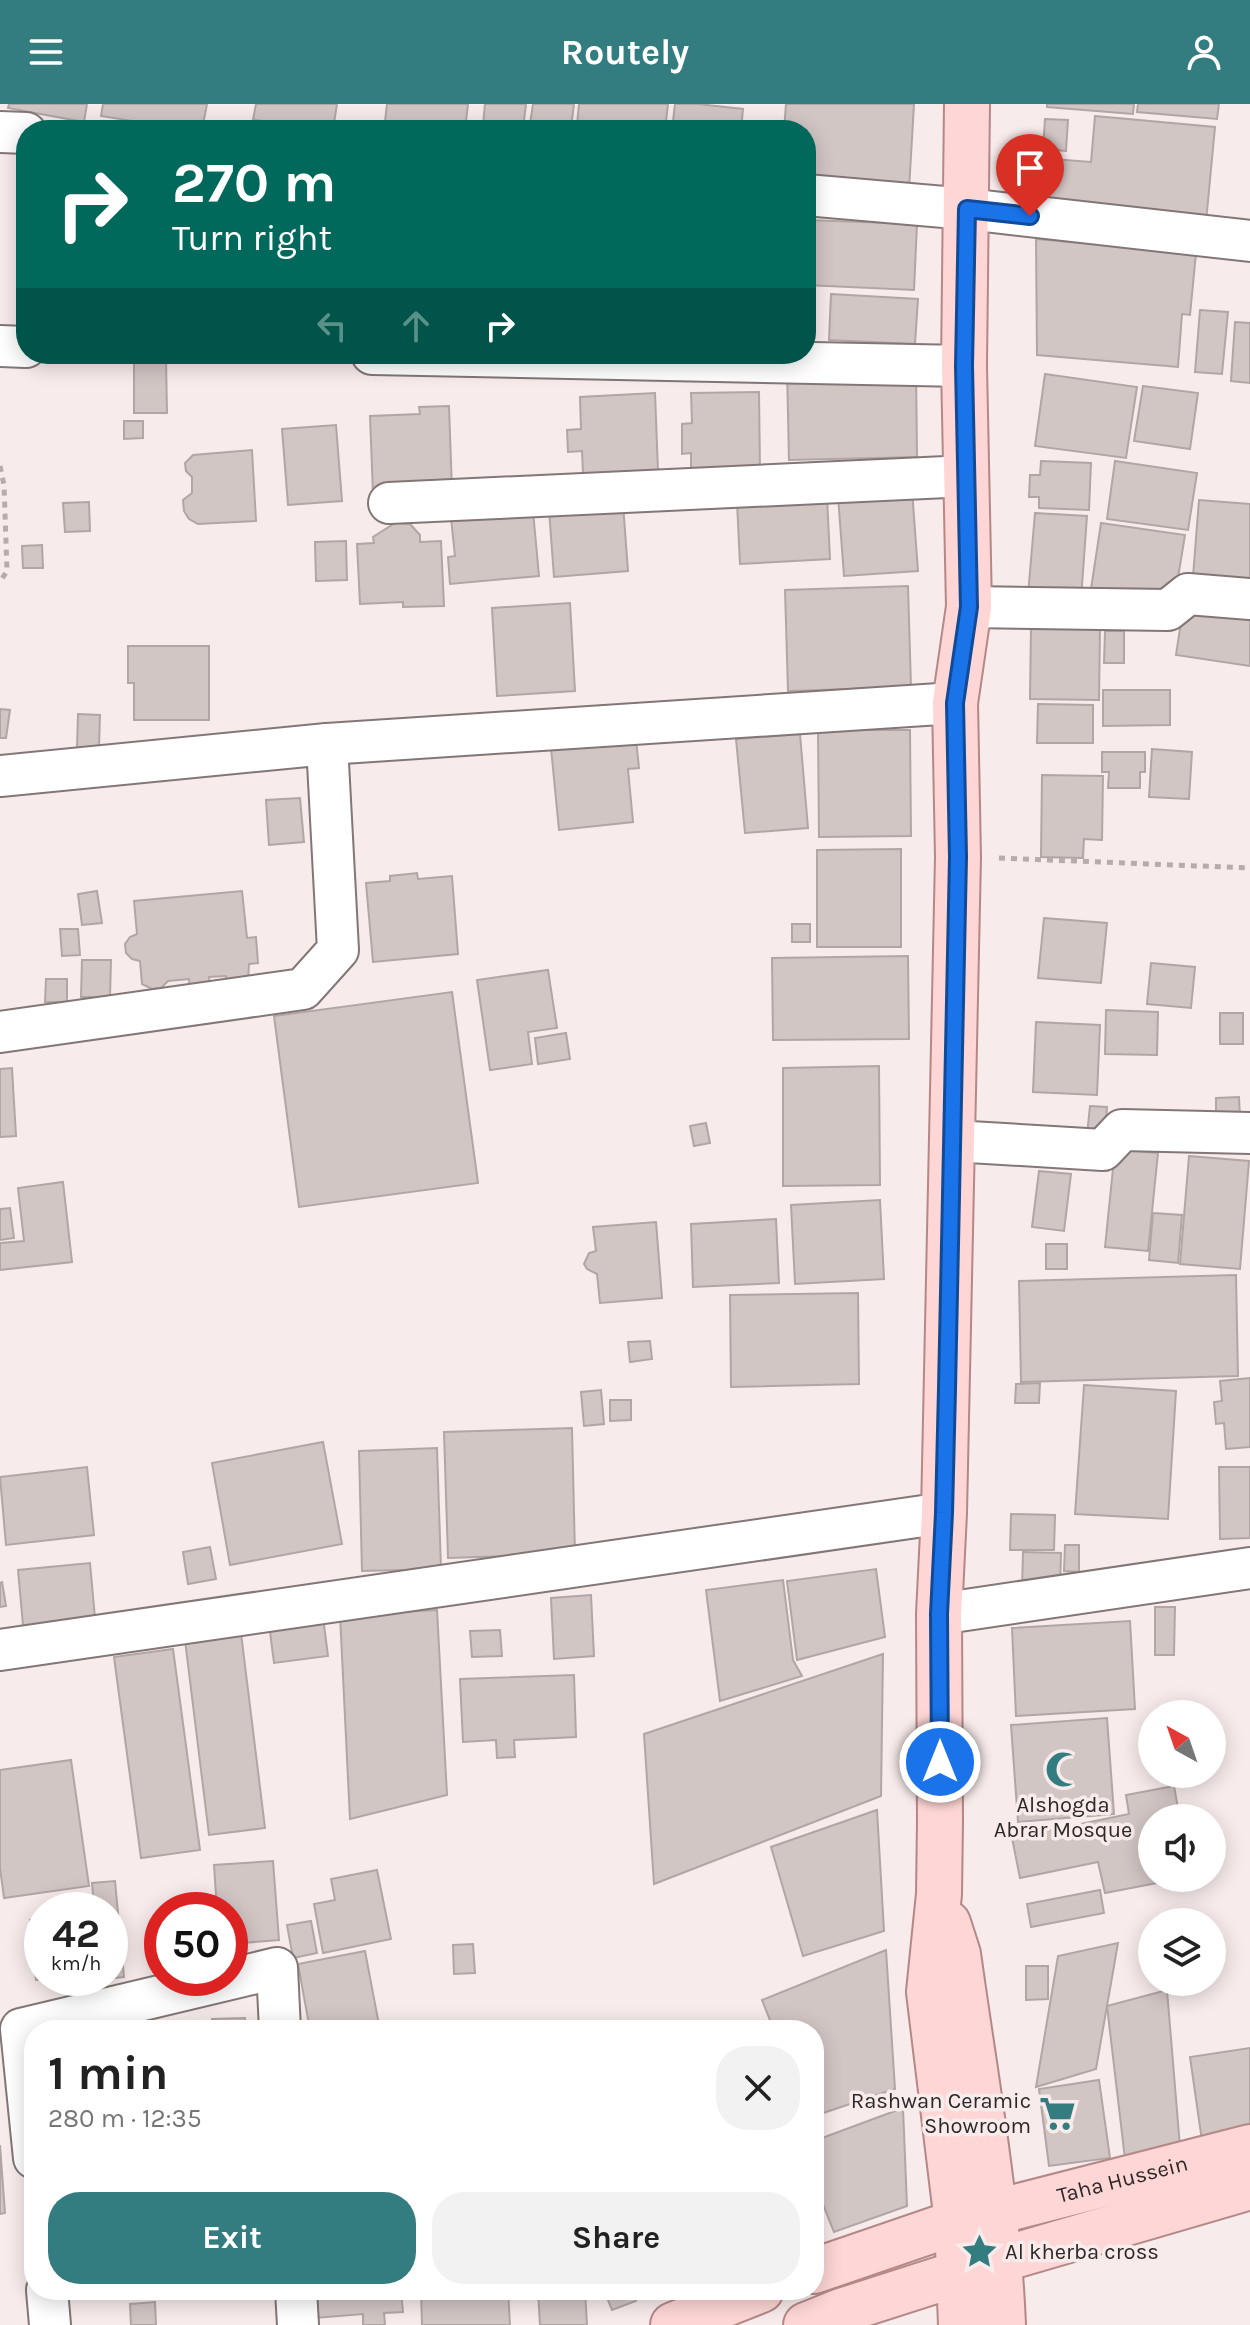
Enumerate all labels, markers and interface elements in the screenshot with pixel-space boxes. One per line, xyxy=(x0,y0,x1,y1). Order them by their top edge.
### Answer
icon: menu xyxy=(24,30,68,74)
icon: person xyxy=(1182,30,1226,74)
text: Routely xyxy=(561,31,689,73)
pin xyxy=(996,134,1064,216)
icon: arrive xyxy=(1008,146,1052,190)
text: 270 m xyxy=(172,150,336,215)
icon: right xyxy=(40,152,144,256)
text: Turn right xyxy=(172,217,332,259)
icon: left xyxy=(310,304,354,348)
icon: ahead xyxy=(394,304,438,348)
icon: right xyxy=(478,304,522,348)
north arrow xyxy=(1138,1700,1226,1788)
map controls xyxy=(1138,1700,1226,1996)
position arrow xyxy=(898,1720,982,1804)
mosque icon: Alshogda Abrar Mosque xyxy=(1044,1750,1082,1788)
place label: Alshogda Abrar Mosque xyxy=(994,1792,1132,1843)
button: sound xyxy=(1138,1804,1226,1892)
speed limit sign: 50 xyxy=(144,1892,248,1996)
button: layers xyxy=(1138,1908,1226,1996)
text: 42 xyxy=(52,1910,100,1957)
text: km/h xyxy=(51,1952,101,1975)
text: 1 min xyxy=(48,2045,168,2101)
button: close xyxy=(716,2046,800,2130)
place label: Rashwan Ceramic Showroom xyxy=(851,2088,1031,2139)
supermarket icon: Rashwan Ceramic Showroom xyxy=(1038,2095,1076,2133)
text: 280 m · 12:35 xyxy=(48,2103,202,2134)
street label: Taha Hussein xyxy=(1054,2150,1191,2209)
button: Exit xyxy=(48,2192,416,2284)
button: Share xyxy=(432,2192,800,2284)
place icon: Al kherba cross xyxy=(960,2233,998,2271)
place label: Al kherba cross xyxy=(1005,2239,1159,2265)

